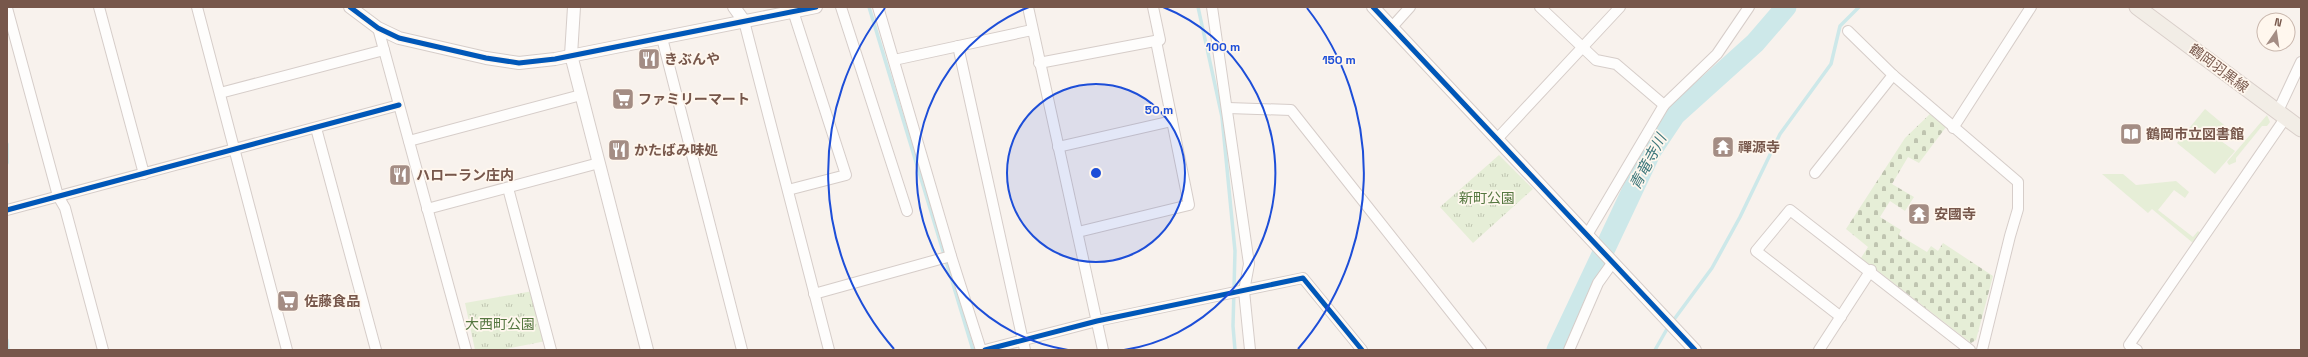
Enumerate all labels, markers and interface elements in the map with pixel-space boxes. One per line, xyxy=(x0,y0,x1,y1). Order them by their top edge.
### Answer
north arrow xyxy=(2256,12,2296,52)
text: N xyxy=(2273,15,2283,30)
text: 100 m xyxy=(1206,39,1240,55)
street label: 鶴岡羽黒線 xyxy=(2186,40,2252,96)
restaurant icon: きぶんや xyxy=(636,46,662,72)
place label: きぶんや xyxy=(664,50,720,68)
text: 150 m xyxy=(1322,52,1356,68)
supermarket icon: ファミリーマート xyxy=(610,86,636,112)
place label: ファミリーマート xyxy=(638,90,750,108)
text: 50 m xyxy=(1145,102,1173,118)
library icon: 鶴岡市立図書館 xyxy=(2118,121,2144,147)
place label: 鶴岡市立図書館 xyxy=(2146,125,2244,143)
water label: 青竜寺川 xyxy=(1625,129,1671,193)
temple icon: 禪源寺 xyxy=(1710,134,1736,160)
restaurant icon: かたばみ味処 xyxy=(606,137,632,163)
place label: 禪源寺 xyxy=(1738,138,1780,156)
place label: かたばみ味処 xyxy=(634,141,718,159)
restaurant icon: ハローラン庄内 xyxy=(387,162,413,188)
place label: ハローラン庄内 xyxy=(416,166,514,184)
centre of rings xyxy=(1089,166,1103,180)
park label: 新町公園 xyxy=(1459,189,1515,207)
temple icon: 安國寺 xyxy=(1906,201,1932,227)
place label: 安國寺 xyxy=(1934,205,1976,223)
supermarket icon: 佐藤食品 xyxy=(275,288,301,314)
place label: 佐藤食品 xyxy=(304,292,360,310)
park label: 大西町公園 xyxy=(465,315,535,333)

